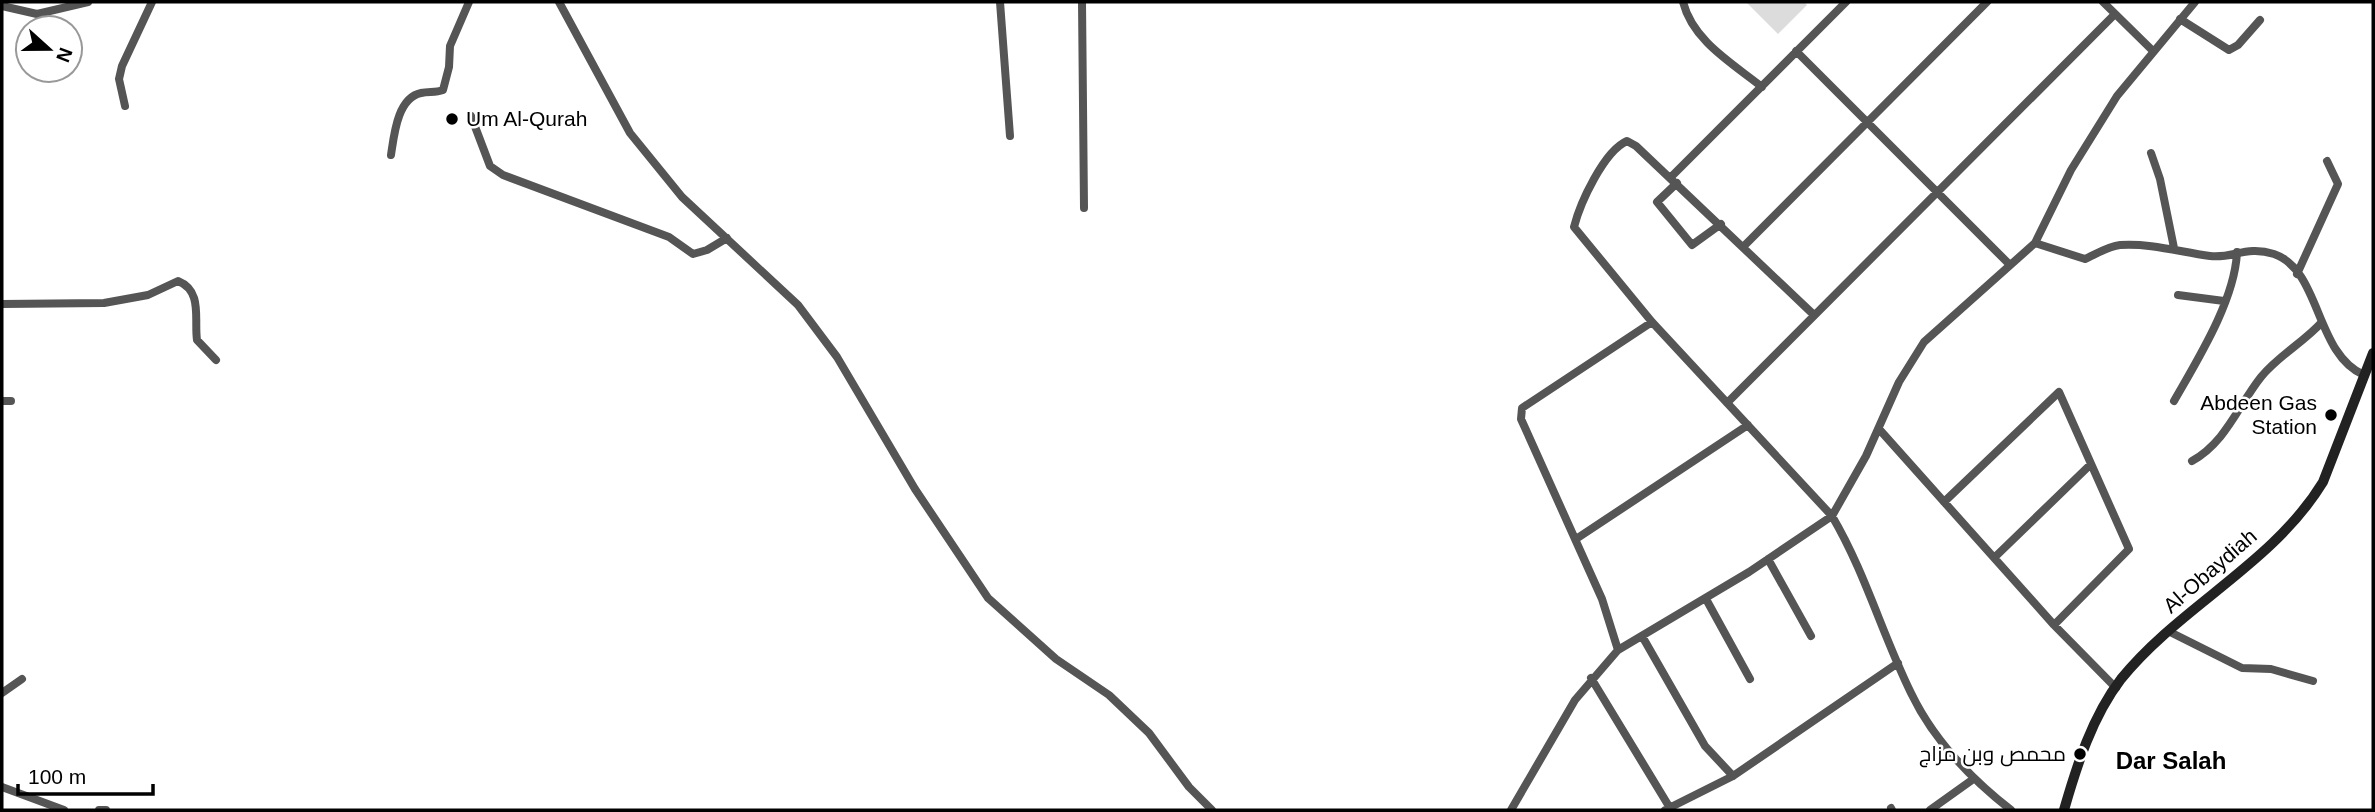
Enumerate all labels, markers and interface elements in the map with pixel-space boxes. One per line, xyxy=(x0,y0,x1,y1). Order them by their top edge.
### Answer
north arrow xyxy=(14,14,84,84)
text: N xyxy=(52,45,77,65)
place label: Um Al-Qurah xyxy=(466,107,587,130)
marker: Um Al-Qurah xyxy=(444,111,460,127)
place label: Abdeen Gas Station xyxy=(2200,391,2317,438)
marker: Abdeen Gas Station xyxy=(2323,407,2339,423)
street label: Al-Obaydiah xyxy=(2159,524,2261,617)
place label: محمص وبن مزاج xyxy=(1919,742,2066,768)
marker: محمص وبن مزاج xyxy=(2072,746,2088,762)
district label: Dar Salah xyxy=(2116,747,2226,774)
scale bar xyxy=(18,752,152,796)
text: 100 m xyxy=(28,765,86,788)

